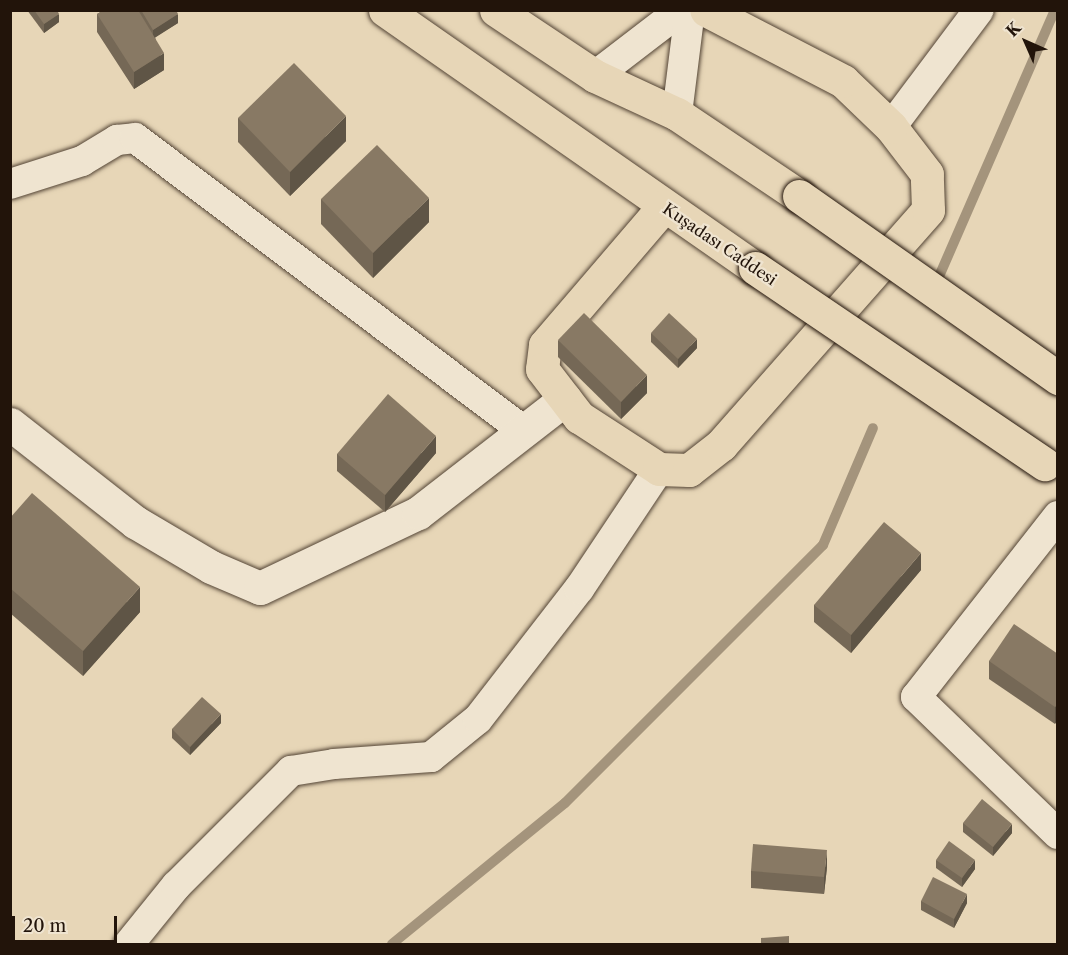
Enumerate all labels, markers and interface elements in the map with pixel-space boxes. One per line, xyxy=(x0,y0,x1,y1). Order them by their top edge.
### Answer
north arrow xyxy=(996,12,1056,72)
text: K xyxy=(1002,18,1025,41)
street label: Kuşadası Caddesi xyxy=(659,199,781,289)
scale bar xyxy=(15,904,120,942)
text: 20 m xyxy=(23,915,66,937)

